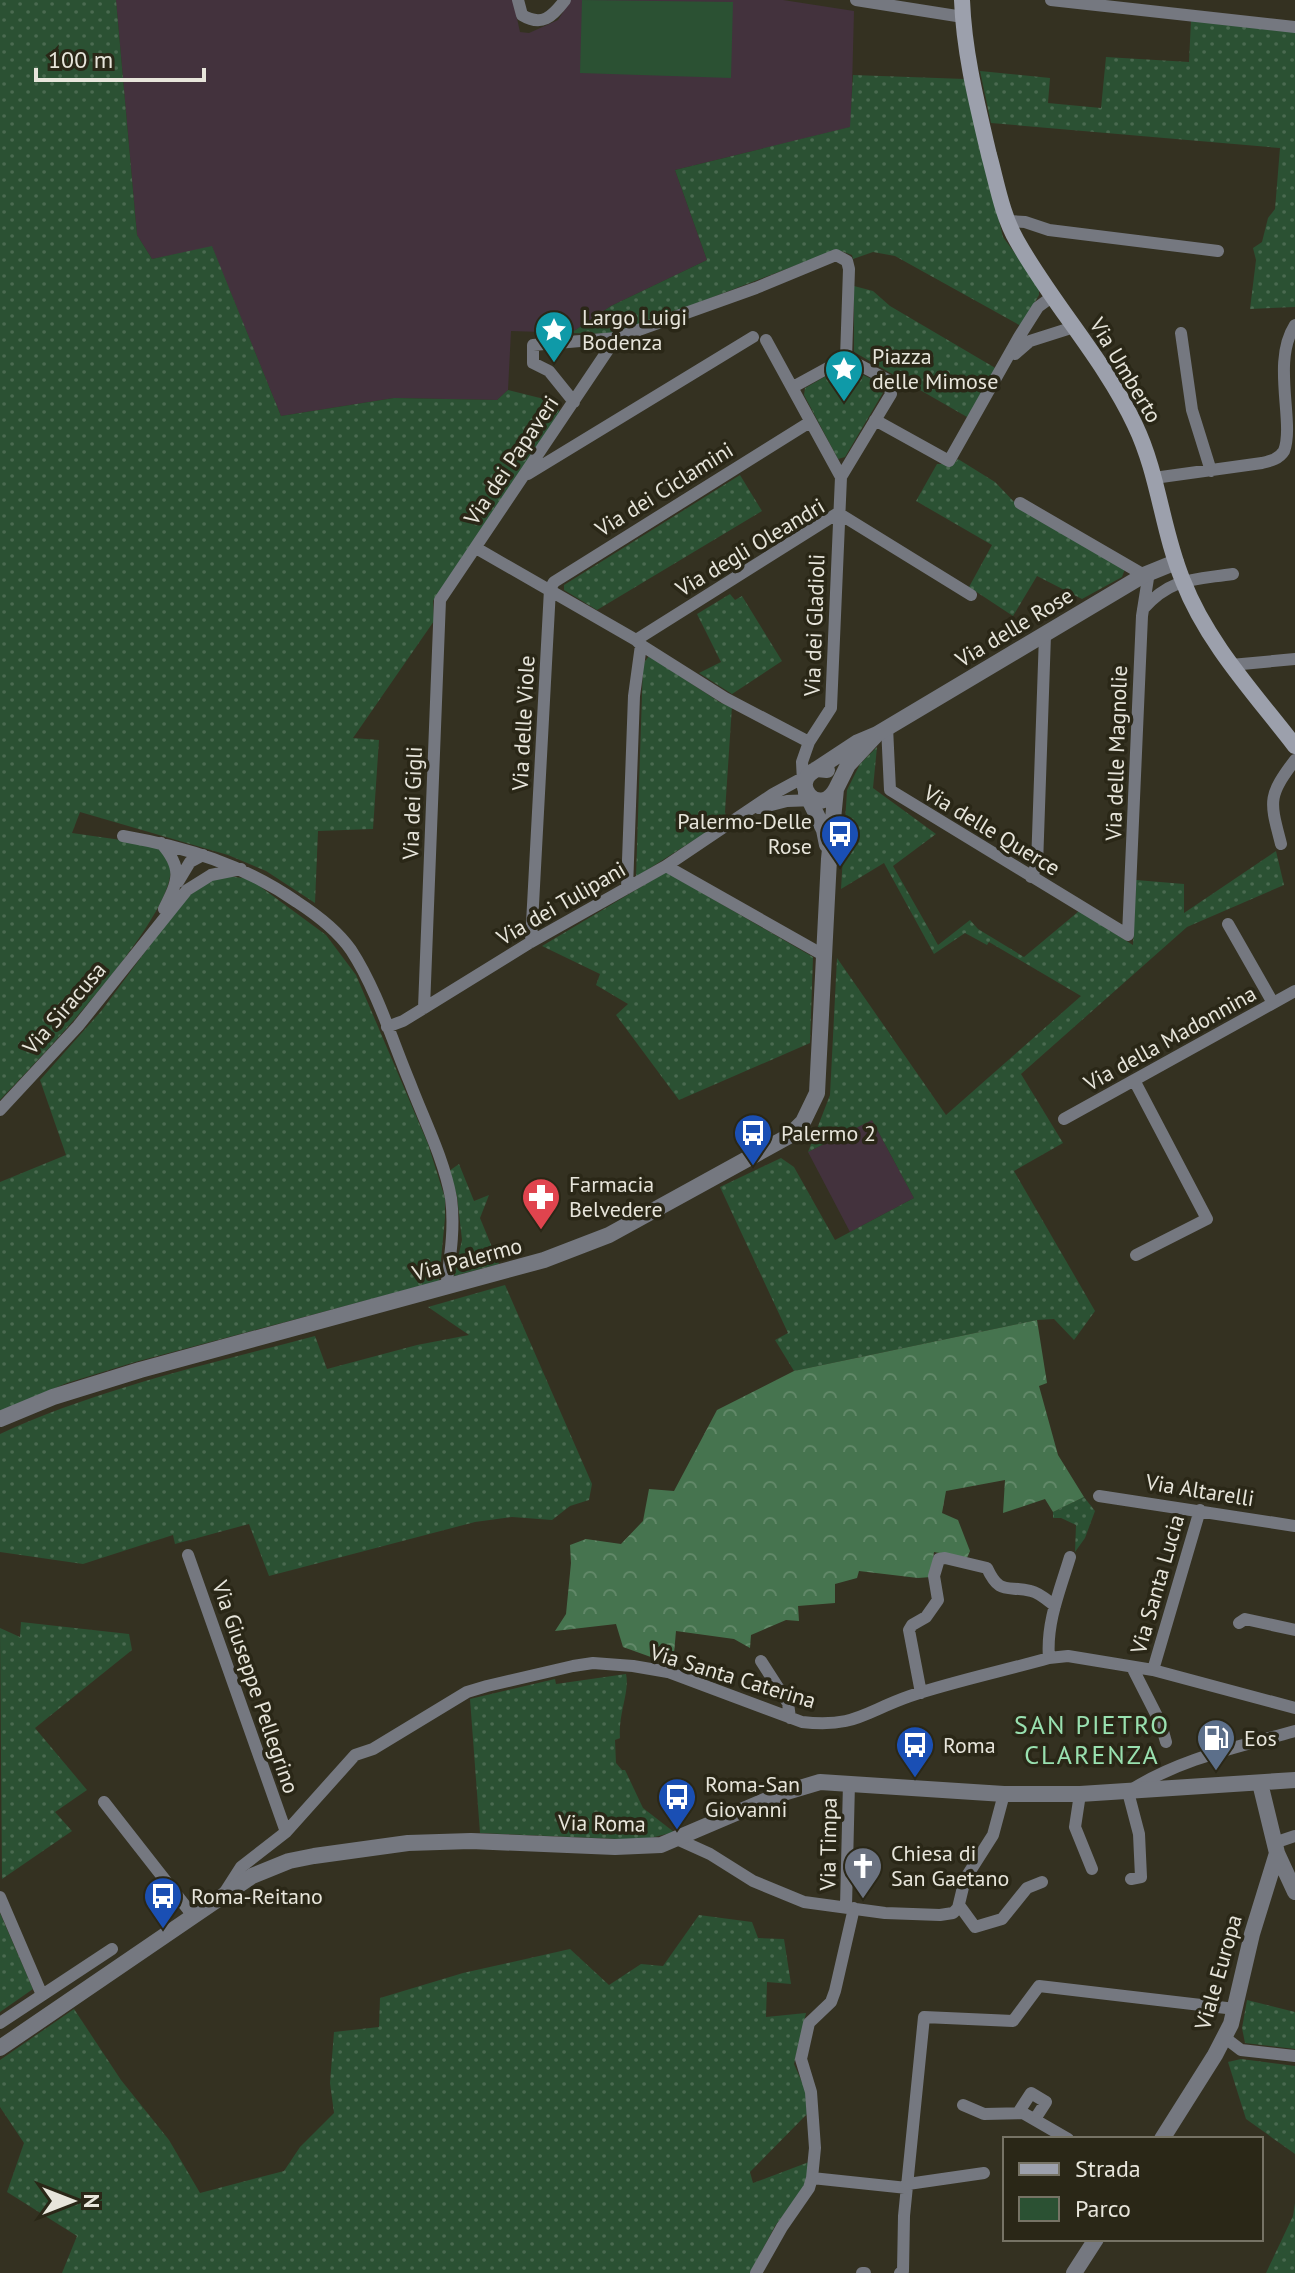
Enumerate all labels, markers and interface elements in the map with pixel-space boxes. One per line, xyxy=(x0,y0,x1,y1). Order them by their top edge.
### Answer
scale bar xyxy=(36,32,204,82)
text: 100 m xyxy=(48,44,113,75)
place label: Largo Luigi Bodenza xyxy=(582,303,687,356)
place icon: Largo Luigi Bodenza xyxy=(533,309,575,364)
street label: Via Umberto xyxy=(1083,312,1168,428)
place label: Piazza delle Mimose xyxy=(872,342,998,395)
place icon: Piazza delle Mimose xyxy=(823,348,865,403)
street label: Via dei Papaveri xyxy=(457,390,565,531)
street label: Via dei Ciclamini xyxy=(589,435,738,543)
street label: Via degli Oleandri xyxy=(670,492,830,603)
street label: Via dei Gladioli xyxy=(797,553,830,698)
street label: Via delle Rose xyxy=(949,581,1078,674)
street label: Via delle Viole xyxy=(505,655,541,792)
street label: Via delle Magnolie xyxy=(1099,665,1133,842)
street label: Via dei Gigli xyxy=(396,746,428,861)
street label: Via delle Querce xyxy=(918,778,1065,882)
place label: Palermo-Delle Rose xyxy=(677,807,812,860)
bus stop icon: Palermo-Delle Rose xyxy=(819,813,861,868)
street label: Via dei Tulipani xyxy=(491,855,630,952)
street label: Via Siracusa xyxy=(16,956,112,1061)
street label: Via della Madonnina xyxy=(1078,979,1261,1097)
bus stop icon: Palermo 2 xyxy=(732,1112,774,1167)
place label: Palermo 2 xyxy=(781,1119,876,1147)
place label: Farmacia Belvedere xyxy=(569,1170,663,1223)
pharmacy icon: Farmacia Belvedere xyxy=(520,1176,562,1231)
street label: Via Palermo xyxy=(408,1231,525,1287)
street label: Via Altarelli xyxy=(1143,1467,1256,1512)
street label: Via Santa Lucia xyxy=(1123,1511,1190,1658)
street label: Via Giuseppe Pellegrino xyxy=(206,1576,306,1797)
street label: Via Santa Caterina xyxy=(646,1637,819,1715)
district label: SAN PIETRO CLARENZA xyxy=(1014,1708,1170,1771)
fuel station icon: Eos xyxy=(1195,1717,1237,1772)
bus stop icon: Roma xyxy=(894,1724,936,1779)
place label: Eos xyxy=(1244,1724,1277,1752)
place label: Roma xyxy=(943,1731,996,1759)
place label: Roma-San Giovanni xyxy=(705,1770,800,1823)
bus stop icon: Roma-San Giovanni xyxy=(656,1776,698,1831)
street label: Via Timpa xyxy=(813,1797,843,1892)
street label: Via Roma xyxy=(557,1808,646,1838)
place label: Chiesa di San Gaetano xyxy=(891,1839,1009,1892)
church icon: Chiesa di San Gaetano xyxy=(842,1845,884,1900)
bus stop icon: Roma-Reitano xyxy=(142,1875,184,1930)
place label: Roma-Reitano xyxy=(191,1882,323,1910)
street label: Viale Europa xyxy=(1188,1911,1248,2034)
legend xyxy=(1003,2137,1263,2241)
text: Strada xyxy=(1075,2153,1141,2184)
north arrow xyxy=(32,2161,112,2241)
text: Parco xyxy=(1075,2193,1131,2224)
text: N xyxy=(78,2194,106,2208)

